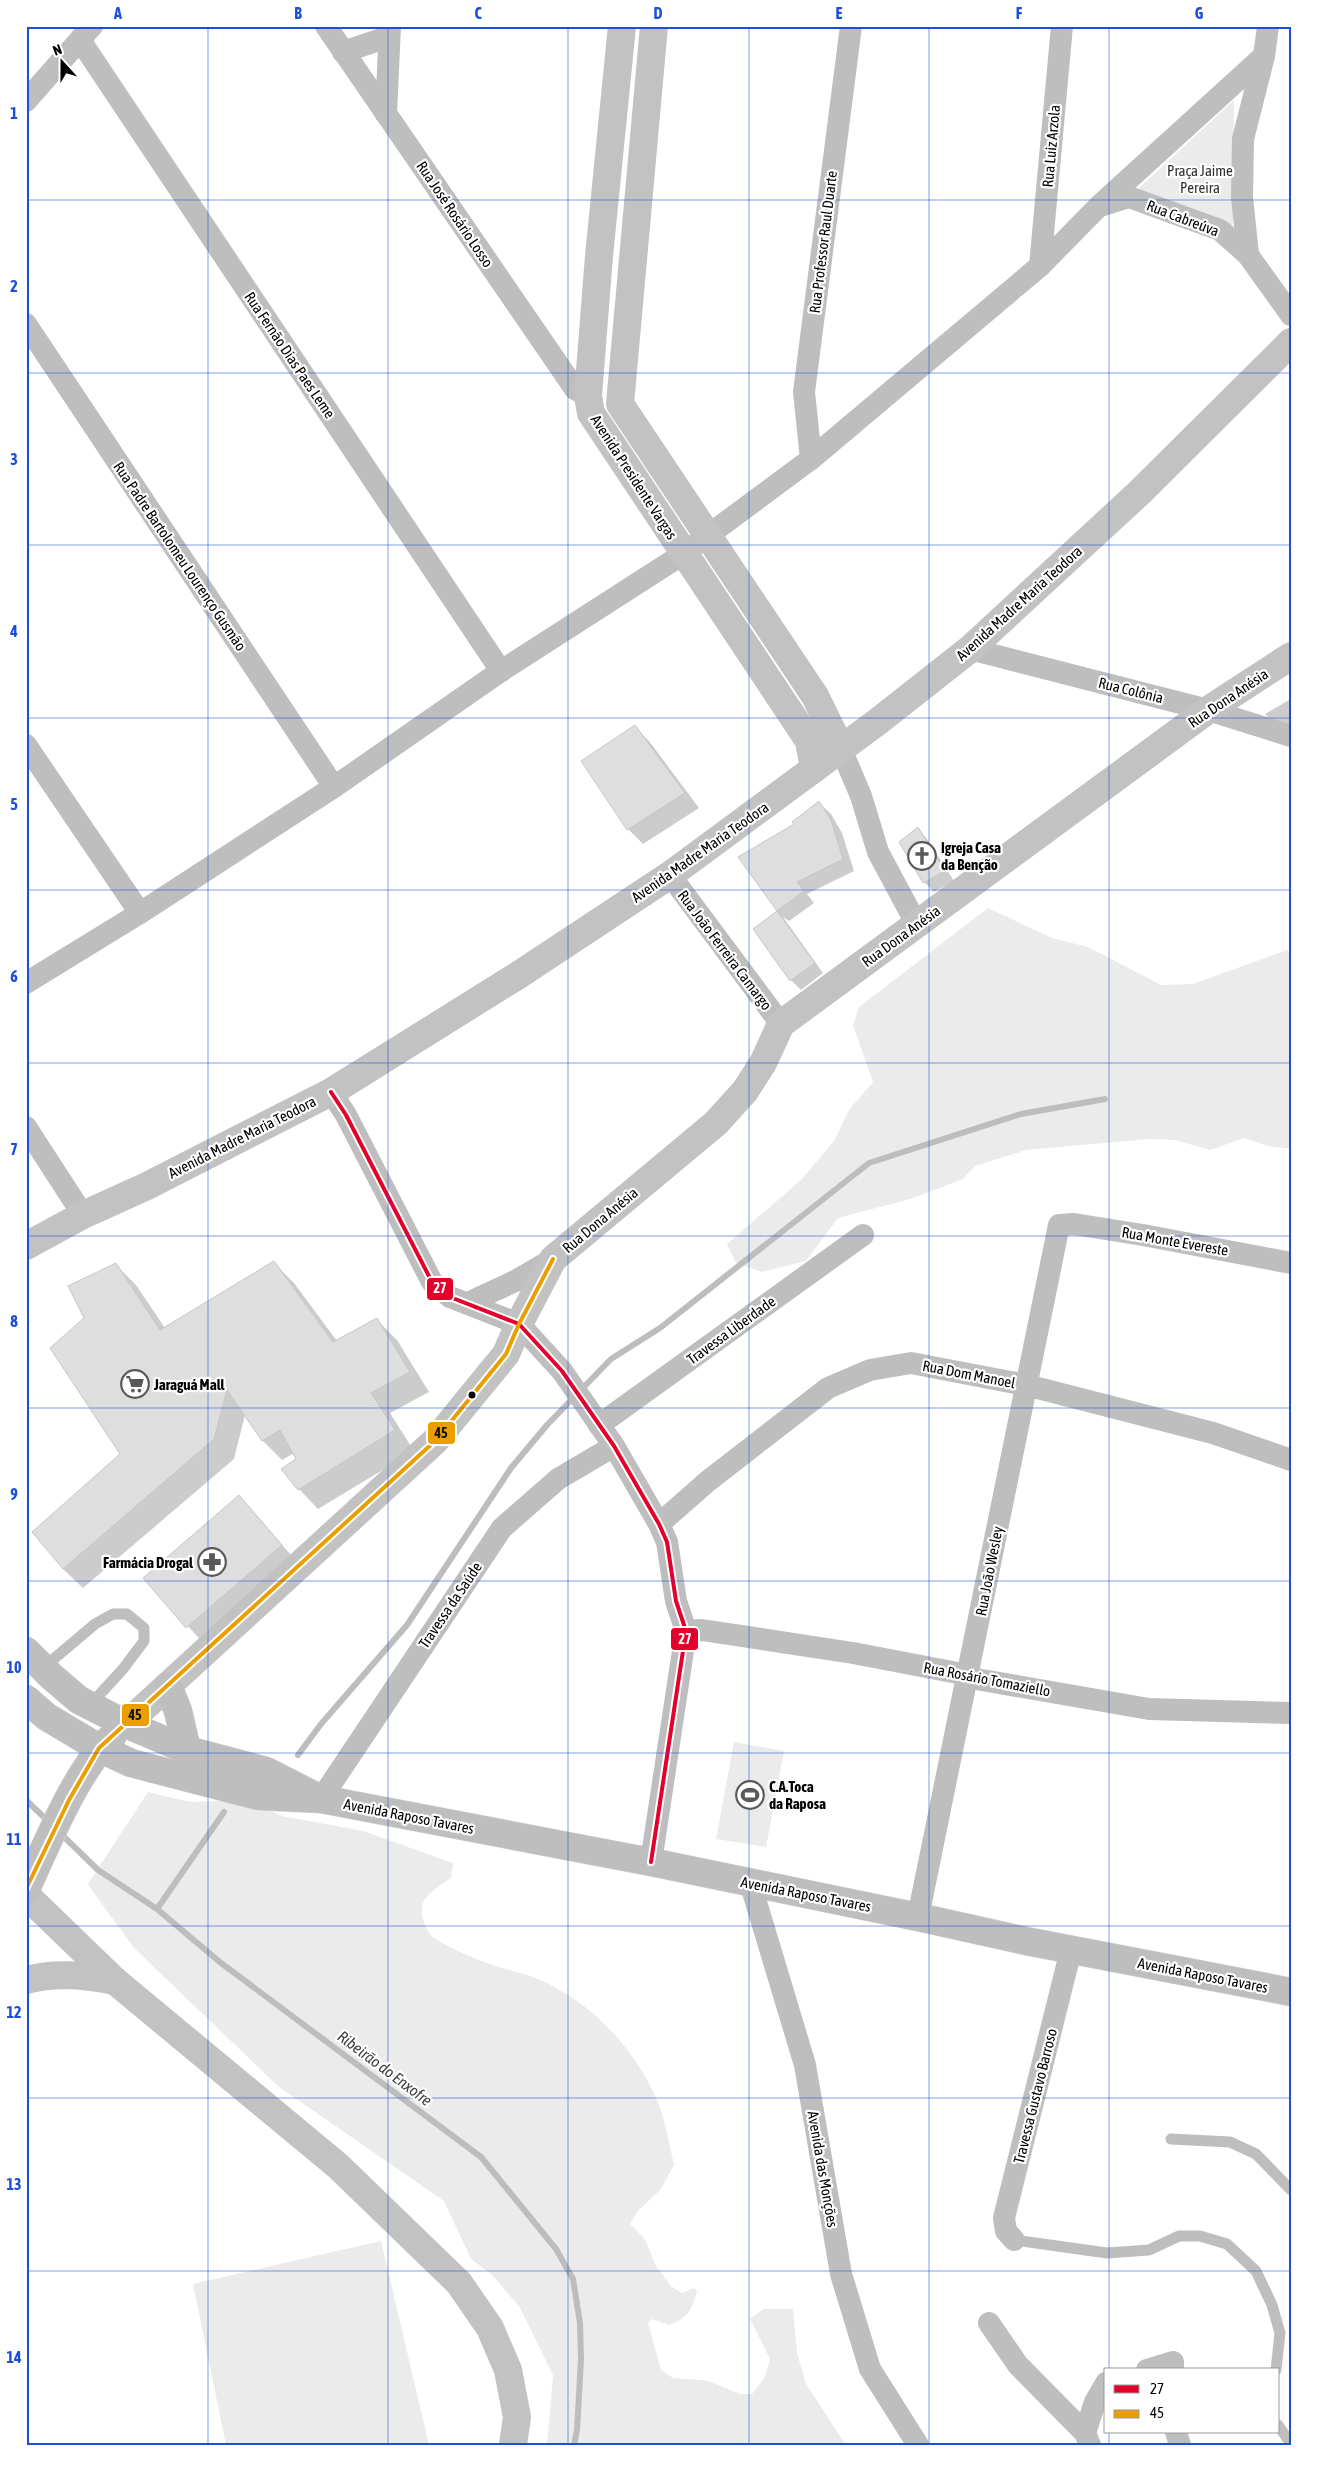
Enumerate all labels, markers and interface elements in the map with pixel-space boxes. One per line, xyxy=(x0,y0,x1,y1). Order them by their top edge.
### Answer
text: A xyxy=(113,4,122,22)
text: B xyxy=(294,4,302,22)
text: C xyxy=(474,4,482,22)
text: D xyxy=(654,4,663,22)
text: E xyxy=(836,4,843,22)
text: F xyxy=(1016,4,1023,22)
text: G xyxy=(1195,4,1204,22)
north arrow xyxy=(38,38,88,88)
text: N xyxy=(51,41,64,59)
text: 1 xyxy=(10,104,18,122)
street label: Rua Luiz Arzola xyxy=(1039,104,1063,188)
street label: Rua José Rosário Losso xyxy=(413,158,497,270)
park label: Praça Jaime Pereira xyxy=(1167,162,1233,196)
street label: Rua Professor Raul Duarte xyxy=(806,170,840,314)
street label: Rua Cabreúva xyxy=(1144,196,1222,240)
text: 2 xyxy=(10,277,18,295)
street label: Rua Fernão Dias Paes Leme xyxy=(241,289,339,422)
street label: Avenida Presidente Vargas xyxy=(587,412,681,542)
text: 3 xyxy=(10,450,18,468)
street label: Rua Padre Bartolomeu Lourenço Gusmão xyxy=(110,458,250,654)
street label: Avenida Madre Maria Teodora xyxy=(953,542,1085,664)
text: 4 xyxy=(9,622,18,640)
street label: Rua Dona Anésia xyxy=(1185,665,1271,731)
street label: Rua Colônia xyxy=(1097,674,1165,706)
text: 5 xyxy=(10,795,18,813)
street label: Avenida Madre Maria Teodora xyxy=(628,798,772,906)
place label: Igreja Casa da Benção xyxy=(941,839,1001,873)
church icon: Igreja Casa da Benção xyxy=(907,841,937,871)
street label: Rua João Ferreira Camargo xyxy=(675,887,775,1013)
street label: Rua Dona Anésia xyxy=(859,902,944,970)
text: 6 xyxy=(10,967,18,985)
street label: Avenida Madre Maria Teodora xyxy=(165,1092,319,1182)
text: 7 xyxy=(10,1140,18,1158)
street label: Rua Dona Anésia xyxy=(559,1184,641,1256)
street label: Rua Monte Evereste xyxy=(1120,1223,1230,1259)
line badge: 27 xyxy=(426,1277,454,1301)
text: 27 xyxy=(433,1280,447,1296)
street label: Travessa Liberdade xyxy=(684,1292,779,1368)
text: 8 xyxy=(10,1312,18,1330)
street label: Rua Dom Manoel xyxy=(921,1357,1017,1391)
supermarket icon: Jaraguá Mall xyxy=(120,1369,150,1399)
place label: Jaraguá Mall xyxy=(153,1376,226,1393)
unlabelled marker xyxy=(467,1390,477,1400)
line badge: 45 xyxy=(427,1421,456,1445)
text: 45 xyxy=(433,1425,448,1441)
text: 9 xyxy=(10,1485,18,1503)
street label: Rua João Wesley xyxy=(972,1525,1006,1617)
pharmacy icon: Farmácia Drogal xyxy=(197,1547,227,1577)
place label: Farmácia Drogal xyxy=(103,1554,194,1571)
street label: Travessa da Saúde xyxy=(415,1559,485,1651)
line badge: 27 xyxy=(670,1627,699,1651)
text: 27 xyxy=(678,1631,692,1647)
text: 10 xyxy=(6,1658,22,1676)
street label: Rua Rosário Tomaziello xyxy=(922,1658,1052,1700)
line badge: 45 xyxy=(121,1703,150,1727)
text: 45 xyxy=(127,1707,142,1723)
place label: C.A.Toca da Raposa xyxy=(769,1778,826,1812)
sports icon: C.A.Toca da Raposa xyxy=(735,1780,765,1810)
street label: Avenida Raposo Tavares xyxy=(343,1795,475,1837)
text: 11 xyxy=(6,1830,22,1848)
street label: Avenida Raposo Tavares xyxy=(740,1873,872,1915)
street label: Avenida Raposo Tavares xyxy=(1137,1954,1269,1996)
text: 12 xyxy=(6,2003,22,2021)
water label: Ribeirão do Enxofre xyxy=(334,2027,436,2109)
street label: Travessa Gustavo Barroso xyxy=(1010,2027,1060,2165)
street label: Avenida das Monções xyxy=(804,2110,842,2228)
text: 13 xyxy=(6,2175,22,2193)
text: 14 xyxy=(6,2348,22,2366)
legend xyxy=(1104,2368,1280,2434)
text: 27 xyxy=(1150,2380,1164,2397)
text: 45 xyxy=(1150,2404,1164,2421)

